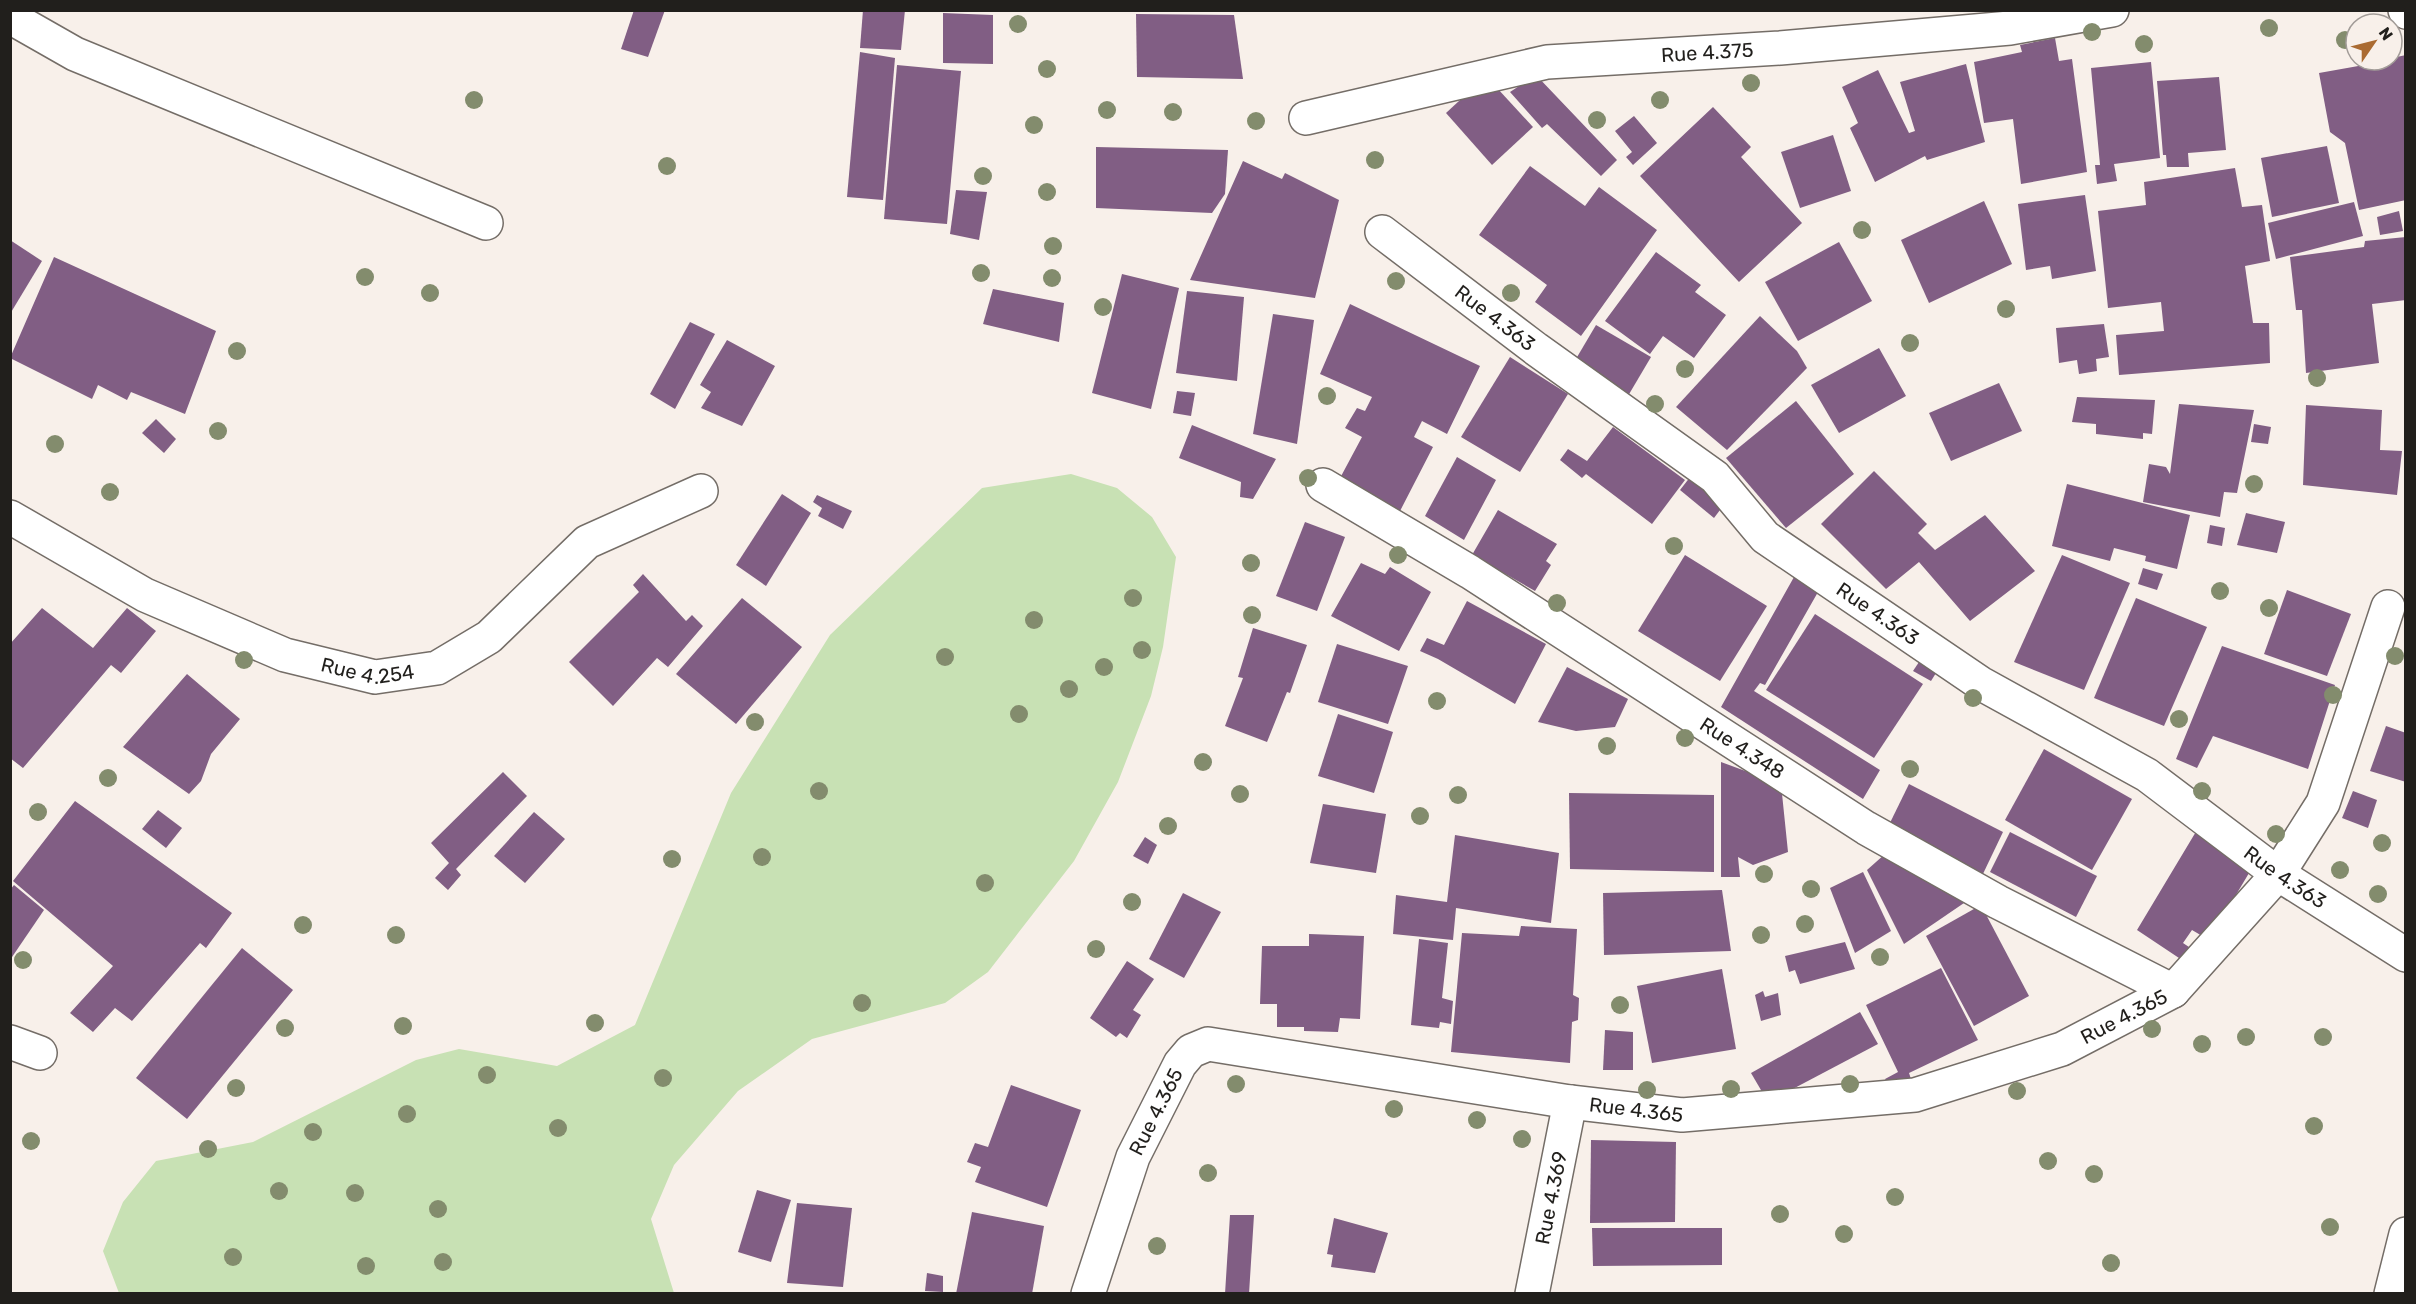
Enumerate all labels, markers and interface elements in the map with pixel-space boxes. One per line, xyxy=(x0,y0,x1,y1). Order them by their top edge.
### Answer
north arrow xyxy=(2344,12,2404,72)
text: N xyxy=(2375,24,2397,44)
street label: Rue 4.375 xyxy=(1660,38,1754,67)
street label: Rue 4.363 xyxy=(1450,280,1540,356)
street label: Rue 4.363 xyxy=(1832,577,1924,650)
street label: Rue 4.254 xyxy=(319,652,416,689)
street label: Rue 4.348 xyxy=(1696,712,1789,784)
street label: Rue 4.363 xyxy=(2239,841,2331,914)
street label: Rue 4.365 xyxy=(2077,984,2171,1049)
street label: Rue 4.365 xyxy=(1124,1064,1188,1159)
street label: Rue 4.365 xyxy=(1588,1092,1684,1127)
street label: Rue 4.369 xyxy=(1530,1149,1572,1246)

